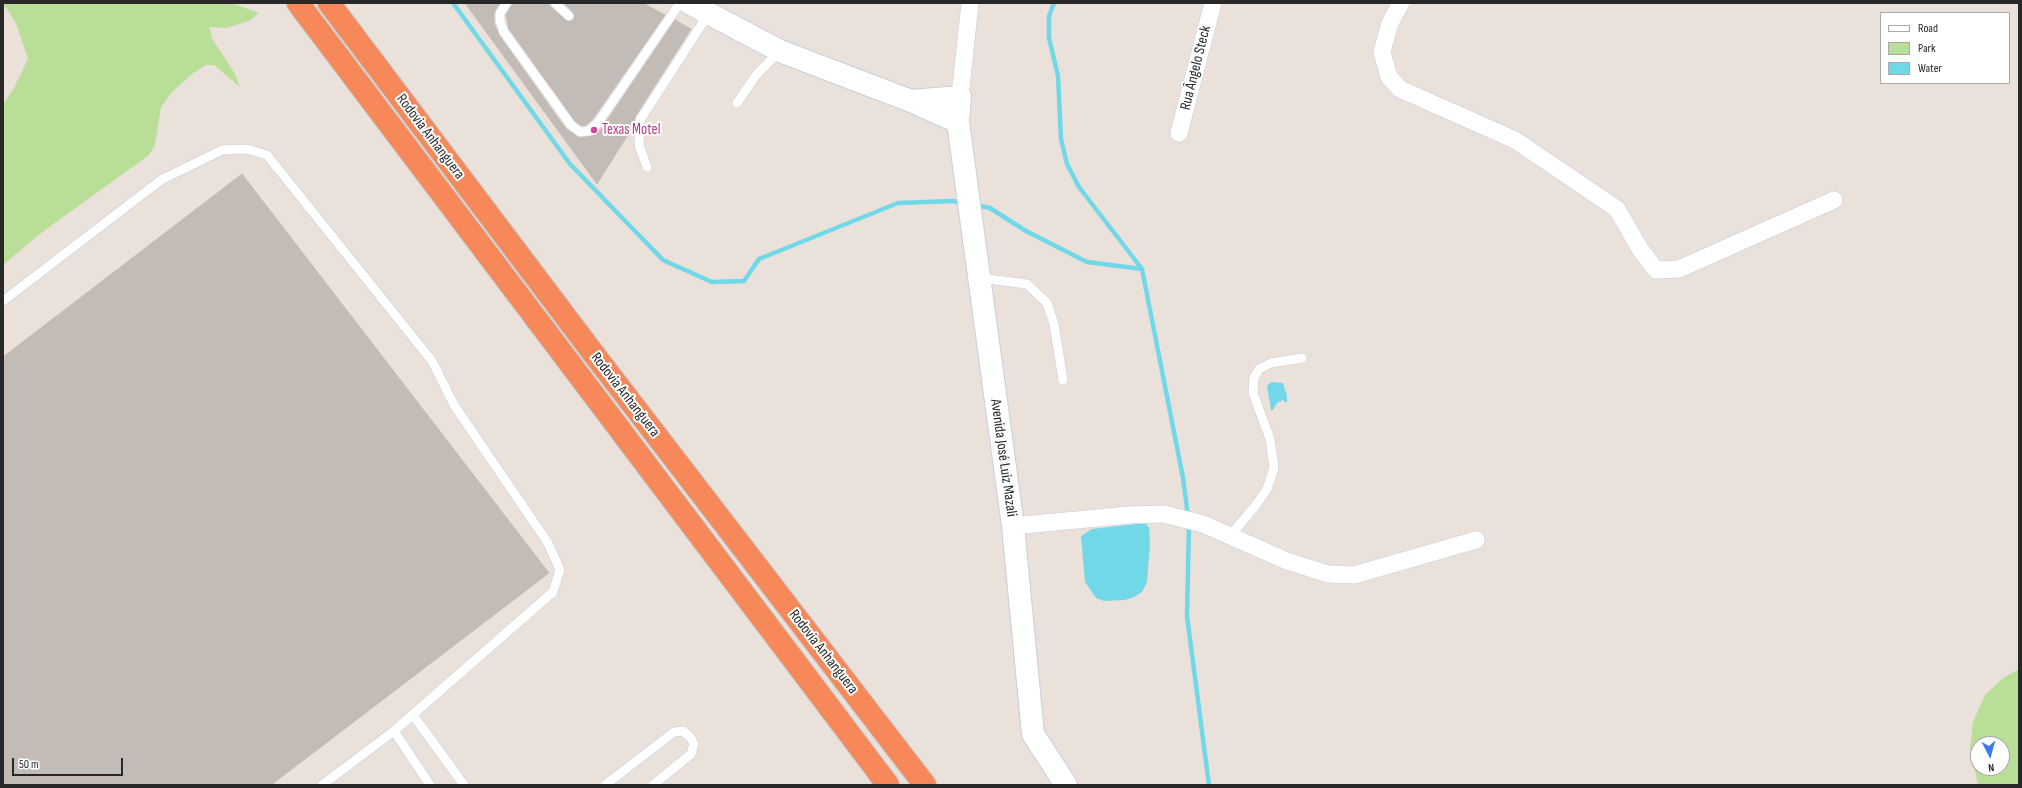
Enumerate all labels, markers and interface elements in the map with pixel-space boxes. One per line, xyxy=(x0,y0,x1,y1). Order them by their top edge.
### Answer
legend xyxy=(1880,12,2010,84)
text: Road xyxy=(1918,21,1938,36)
street label: Rua Ângelo Steck xyxy=(1177,24,1215,112)
text: Park xyxy=(1918,41,1936,56)
text: Water xyxy=(1918,61,1942,76)
street label: Rodovia Anhanguera xyxy=(392,91,468,183)
place label: Texas Motel xyxy=(602,121,660,139)
marker: Texas Motel xyxy=(589,125,599,135)
street label: Rodovia Anhanguera xyxy=(587,349,663,441)
street label: Avenida José Luiz Mazali xyxy=(986,398,1020,518)
street label: Rodovia Anhanguera xyxy=(785,606,861,698)
north arrow xyxy=(1970,736,2010,776)
scale bar xyxy=(14,750,125,776)
text: 50 m xyxy=(19,757,39,772)
text: N xyxy=(1988,761,1995,774)

